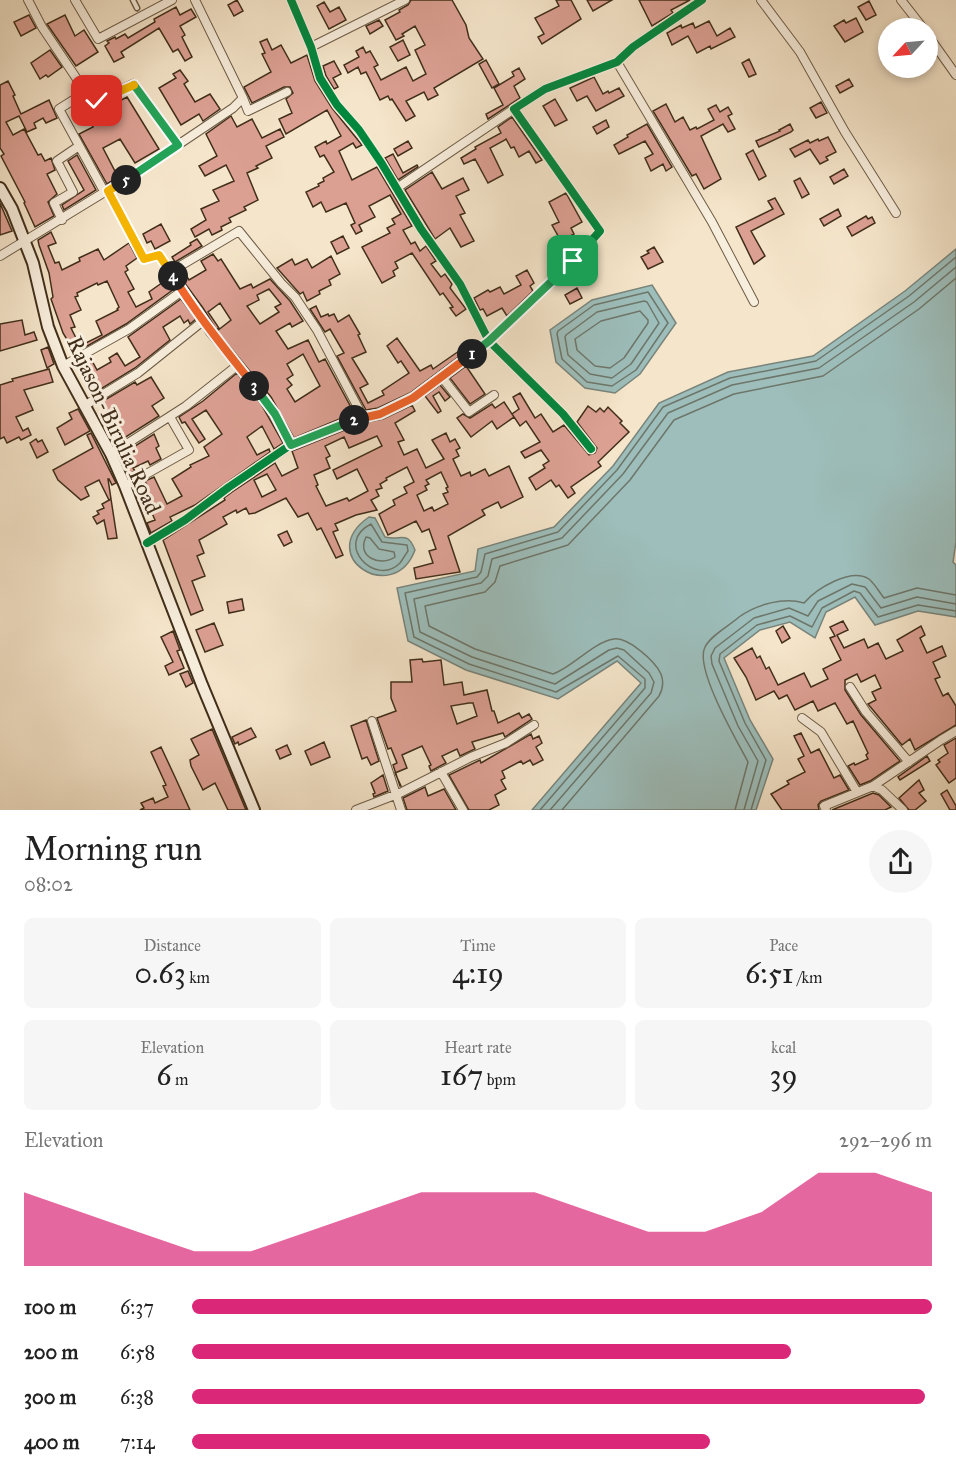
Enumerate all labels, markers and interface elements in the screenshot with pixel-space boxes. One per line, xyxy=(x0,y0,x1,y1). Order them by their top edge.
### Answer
north arrow xyxy=(878,18,938,78)
map controls xyxy=(878,18,938,78)
pin xyxy=(71,75,122,126)
icon: check xyxy=(80,84,113,117)
pin: 5 xyxy=(111,165,141,195)
text: 5 xyxy=(122,170,130,189)
pin xyxy=(547,235,598,286)
icon: arrive xyxy=(556,244,589,277)
pin: 4 xyxy=(158,261,188,291)
text: 4 xyxy=(169,266,177,285)
street label: Rajason-Birulia Road xyxy=(61,332,167,518)
pin: 1 xyxy=(457,339,487,369)
text: 1 xyxy=(469,344,475,363)
pin: 3 xyxy=(239,371,269,401)
text: 3 xyxy=(251,376,257,395)
pin: 2 xyxy=(339,405,369,435)
text: 2 xyxy=(350,410,358,429)
text: Morning run xyxy=(24,829,202,869)
button: share xyxy=(869,830,932,893)
text: 08:02 xyxy=(24,872,73,896)
text: Distance xyxy=(144,936,201,955)
text: Time xyxy=(460,936,496,955)
text: Pace xyxy=(769,936,798,955)
text: 0.63 xyxy=(135,955,186,991)
text: 4:19 xyxy=(452,955,504,991)
text: 6:51 xyxy=(745,955,794,991)
text: km xyxy=(186,968,210,987)
text: /km xyxy=(794,968,822,987)
text: Elevation xyxy=(141,1038,204,1057)
text: Heart rate xyxy=(444,1038,512,1057)
text: kcal xyxy=(771,1038,796,1057)
text: 6 xyxy=(156,1057,172,1093)
text: 167 xyxy=(440,1057,483,1093)
text: 39 xyxy=(770,1057,798,1093)
text: m xyxy=(172,1070,188,1089)
text: bpm xyxy=(483,1070,516,1089)
text: Elevation xyxy=(24,1128,103,1152)
text: 292–296 m xyxy=(839,1128,932,1152)
text: 100 m xyxy=(24,1295,76,1319)
text: 6:37 xyxy=(120,1295,154,1319)
text: 200 m xyxy=(24,1340,78,1364)
text: 6:58 xyxy=(120,1340,155,1364)
text: 300 m xyxy=(24,1385,76,1409)
text: 6:38 xyxy=(120,1385,154,1409)
text: 400 m xyxy=(24,1430,80,1454)
text: 7:14 xyxy=(120,1430,155,1454)

